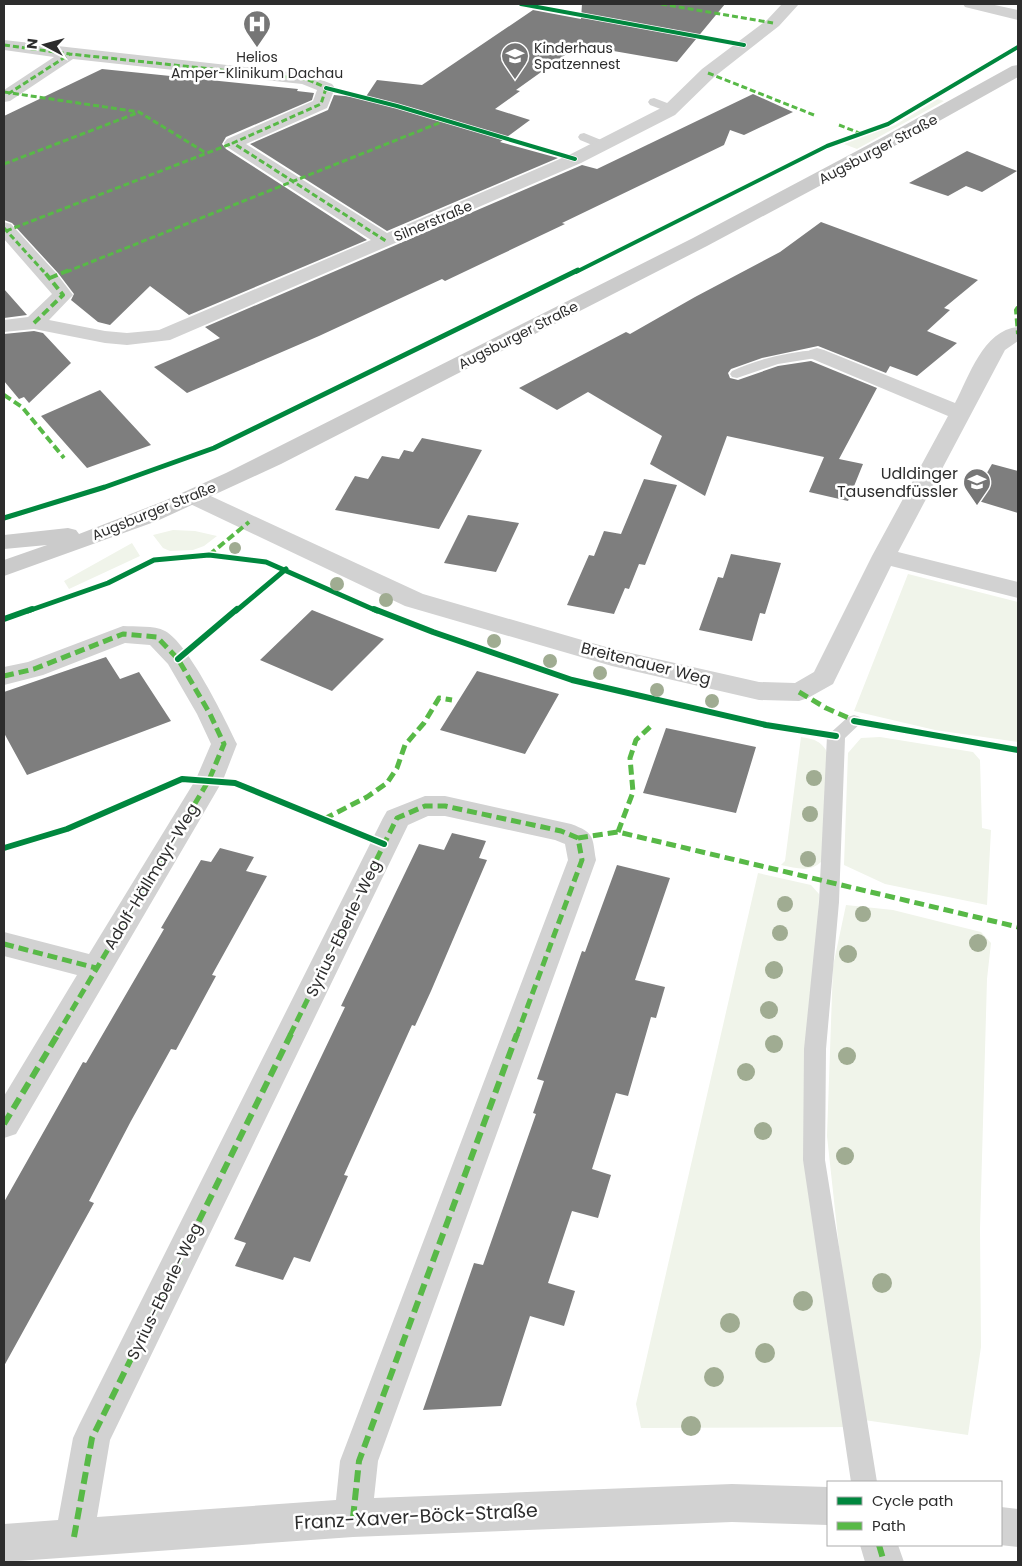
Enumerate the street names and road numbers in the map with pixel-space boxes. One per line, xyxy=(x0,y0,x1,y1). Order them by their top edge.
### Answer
street label: Augsburger Straße xyxy=(815,109,941,189)
street label: Silnerstraße xyxy=(391,195,476,246)
street label: Augsburger Straße xyxy=(455,296,582,374)
street label: Augsburger Straße xyxy=(89,477,219,545)
street label: Breitenauer Weg xyxy=(578,636,713,691)
street label: Adolf-Hällmayr-Weg xyxy=(99,799,204,954)
street label: Syrius-Eberle-Weg xyxy=(300,856,387,1001)
street label: Syrius-Eberle-Weg xyxy=(121,1219,208,1364)
street label: Franz-Xaver-Böck-Straße xyxy=(294,1497,538,1536)

